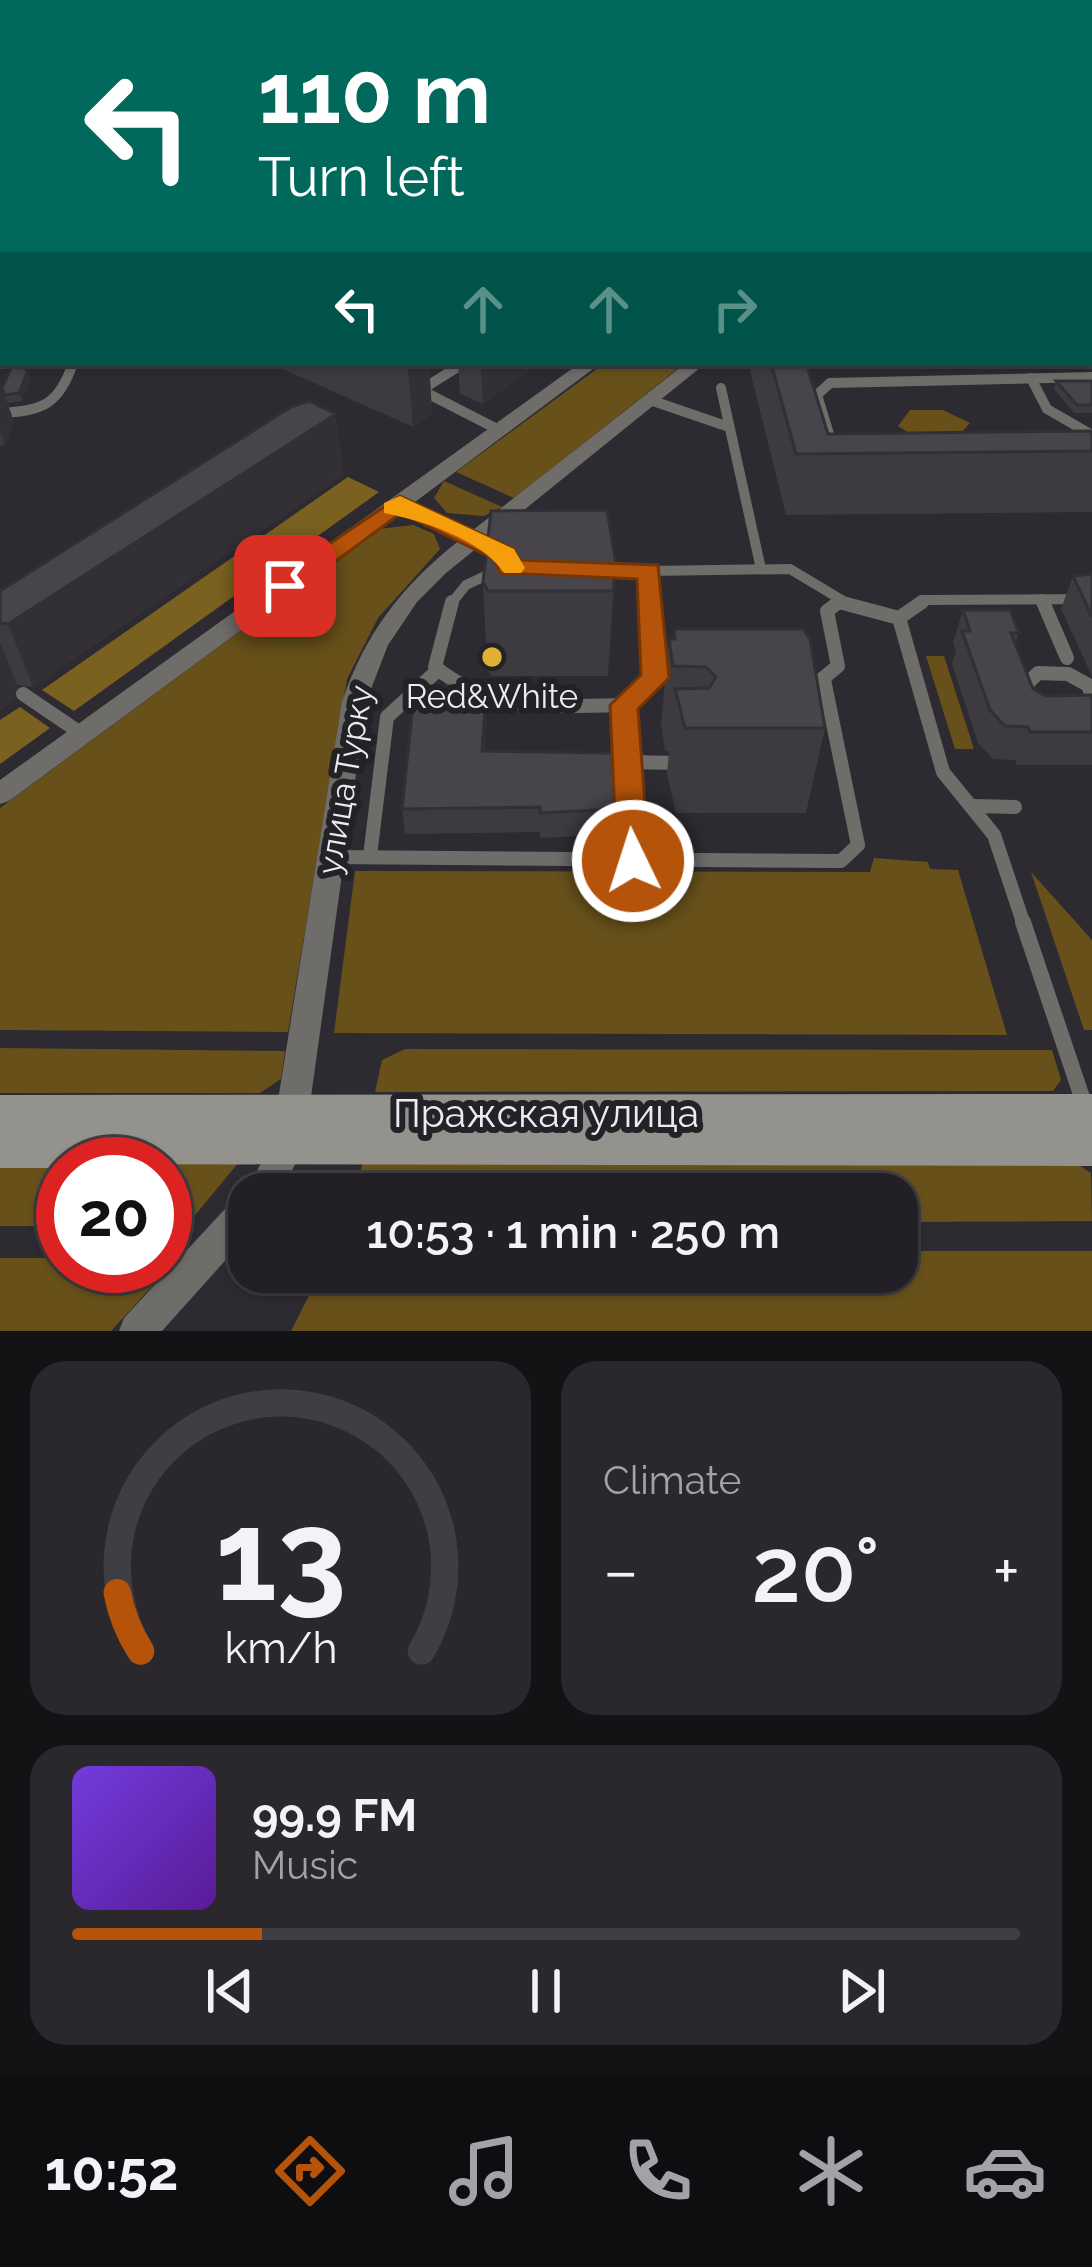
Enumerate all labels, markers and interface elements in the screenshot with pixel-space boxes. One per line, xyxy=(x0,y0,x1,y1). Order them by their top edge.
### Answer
text: 110 m xyxy=(258,44,491,143)
icon: left xyxy=(60,48,216,204)
text: Turn left xyxy=(258,145,465,209)
icon: left xyxy=(324,276,390,342)
icon: ahead xyxy=(450,276,516,342)
icon: ahead xyxy=(576,276,642,342)
icon: right xyxy=(702,276,768,342)
pin xyxy=(234,535,336,637)
icon: arrive xyxy=(252,553,318,619)
marker: Red&White xyxy=(479,644,505,670)
place label: Red&White xyxy=(406,677,578,716)
street label: улица Турку xyxy=(309,682,381,878)
position arrow xyxy=(570,798,696,924)
street label: Пражская улица xyxy=(393,1090,699,1136)
speed limit sign: 20 xyxy=(36,1137,192,1293)
text: 10:53 · 1 min · 250 m xyxy=(366,1206,780,1259)
text: Climate xyxy=(603,1457,741,1503)
text: 13 xyxy=(215,1483,346,1629)
text: 20° xyxy=(752,1517,880,1623)
text: − xyxy=(603,1532,639,1609)
text: + xyxy=(993,1532,1020,1609)
text: km/h xyxy=(224,1623,337,1673)
text: 99.9 FM xyxy=(252,1789,417,1842)
text: Music xyxy=(252,1842,358,1888)
icon: previous xyxy=(197,1958,263,2024)
icon: pause xyxy=(513,1958,579,2024)
icon: next xyxy=(829,1958,895,2024)
icon: directions xyxy=(268,2129,352,2213)
icon: music xyxy=(442,2129,526,2213)
icon: phone xyxy=(616,2129,700,2213)
icon: climate xyxy=(789,2129,873,2213)
icon: car xyxy=(963,2129,1047,2213)
text: 10:52 xyxy=(45,2139,178,2203)

